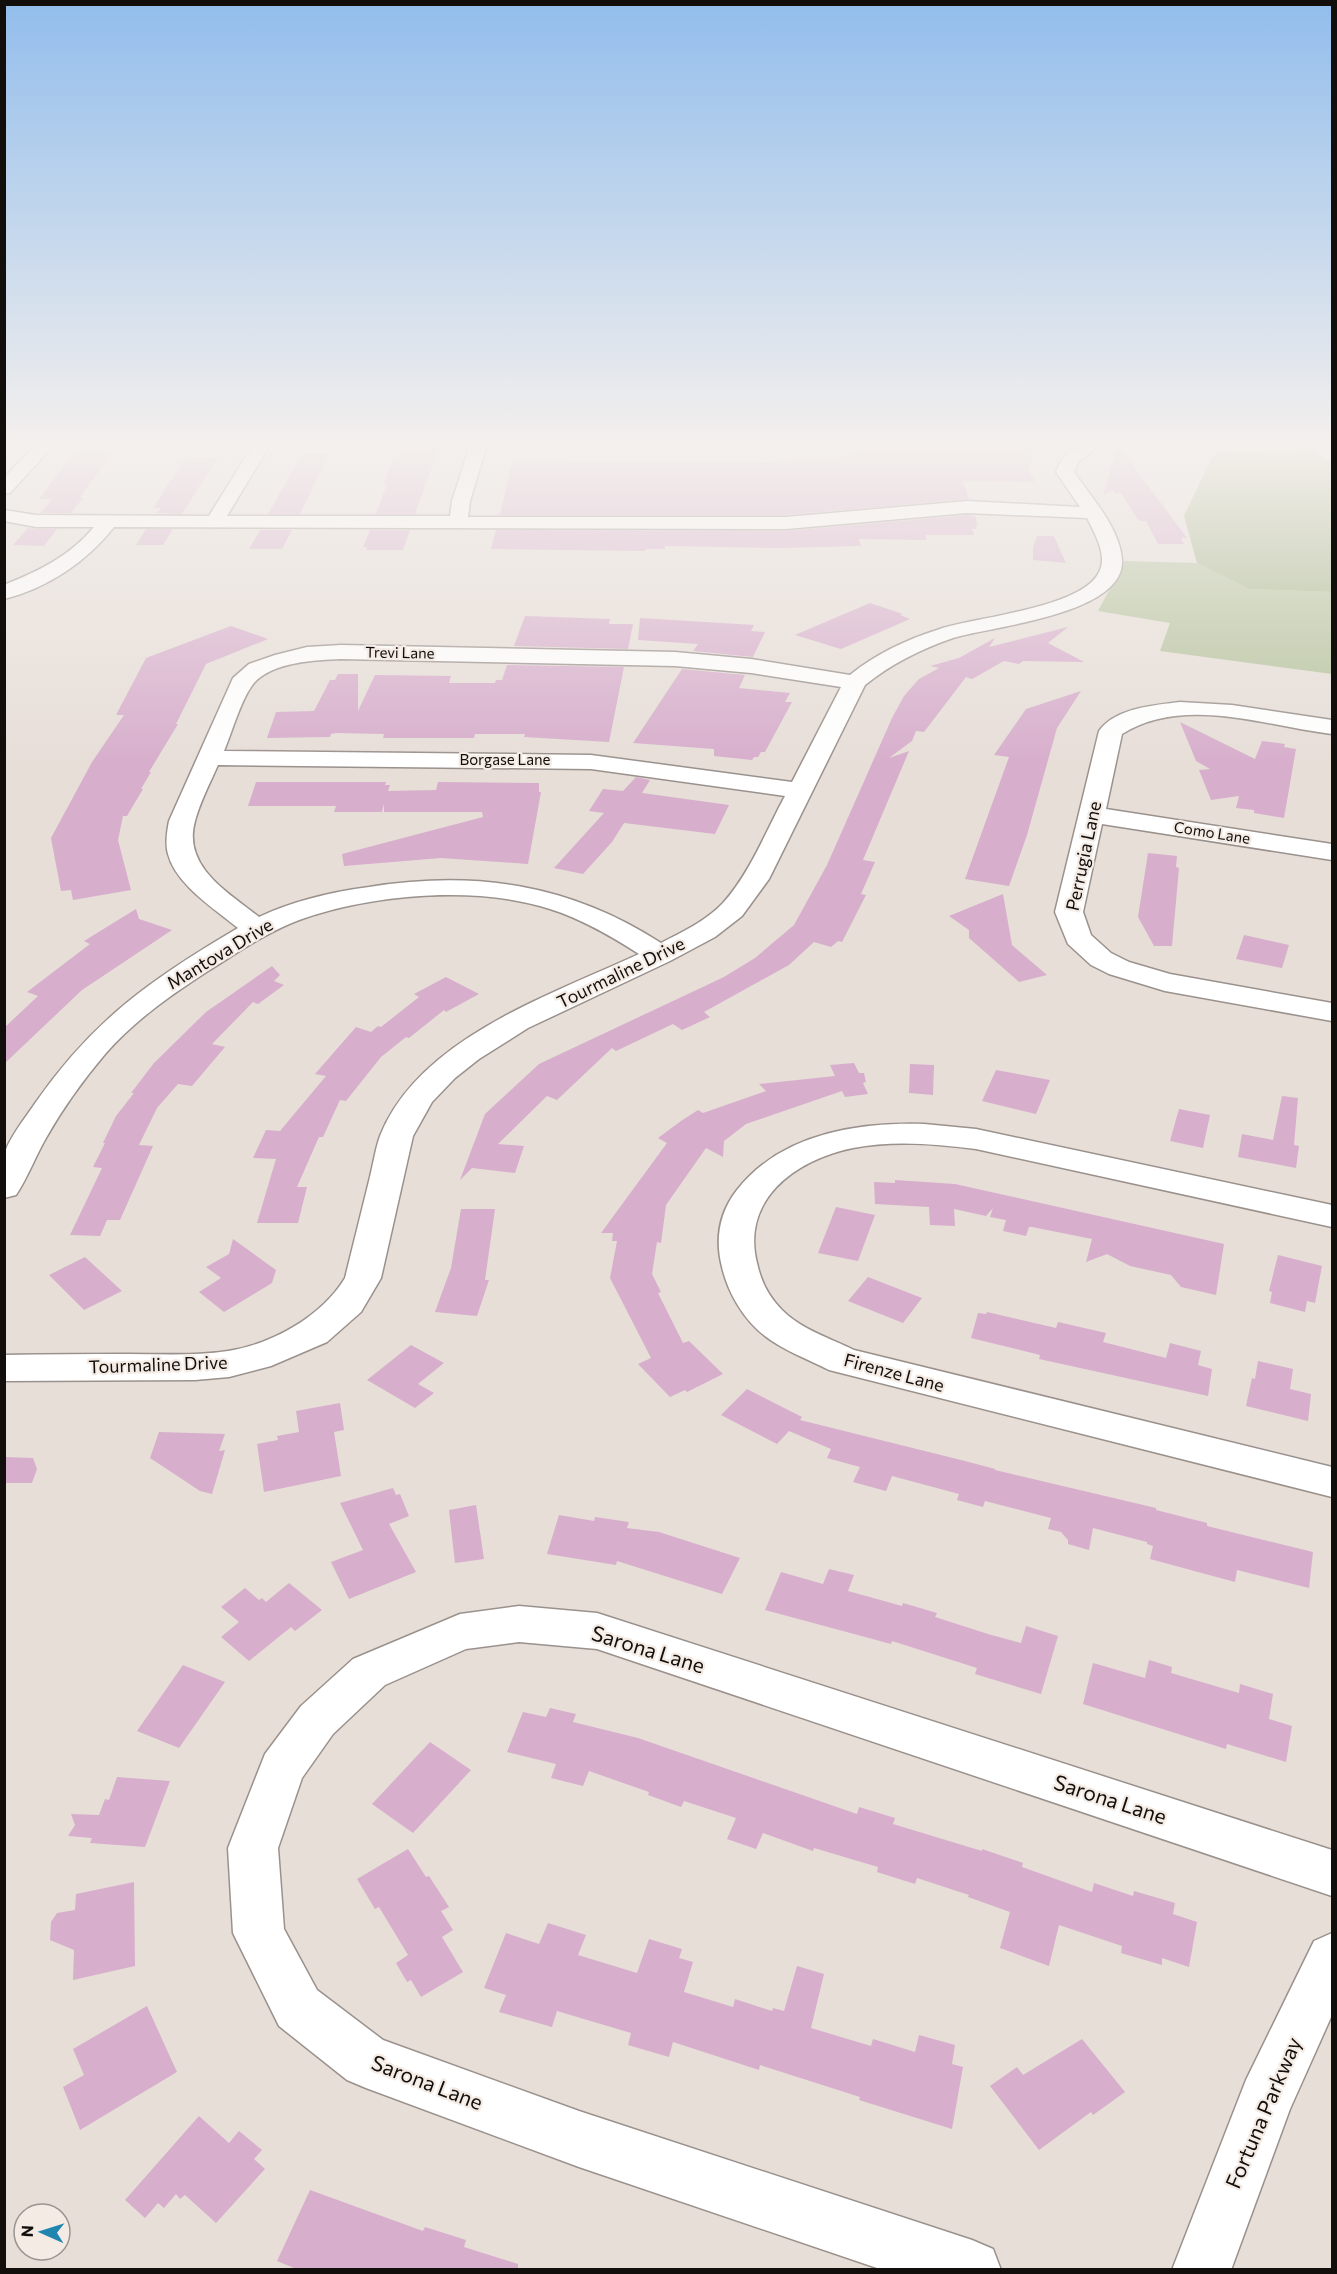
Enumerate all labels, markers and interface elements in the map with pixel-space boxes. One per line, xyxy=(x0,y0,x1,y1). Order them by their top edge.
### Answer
street label: Trevi Lane xyxy=(365,642,435,662)
street label: Borgase Lane xyxy=(459,750,551,768)
street label: Perrugia Lane xyxy=(1061,799,1105,913)
street label: Como Lane xyxy=(1173,817,1252,847)
street label: Mantova Drive xyxy=(162,913,277,993)
street label: Tourmaline Drive xyxy=(553,932,688,1013)
street label: Firenze Lane xyxy=(842,1348,947,1396)
street label: Tourmaline Drive xyxy=(88,1351,228,1377)
street label: Sarona Lane xyxy=(589,1620,708,1678)
street label: Sarona Lane xyxy=(1051,1769,1170,1829)
street label: Fortuna Parkway xyxy=(1219,2033,1306,2192)
street label: Sarona Lane xyxy=(368,2049,487,2114)
north arrow xyxy=(12,2202,72,2262)
text: N xyxy=(17,2225,36,2238)

